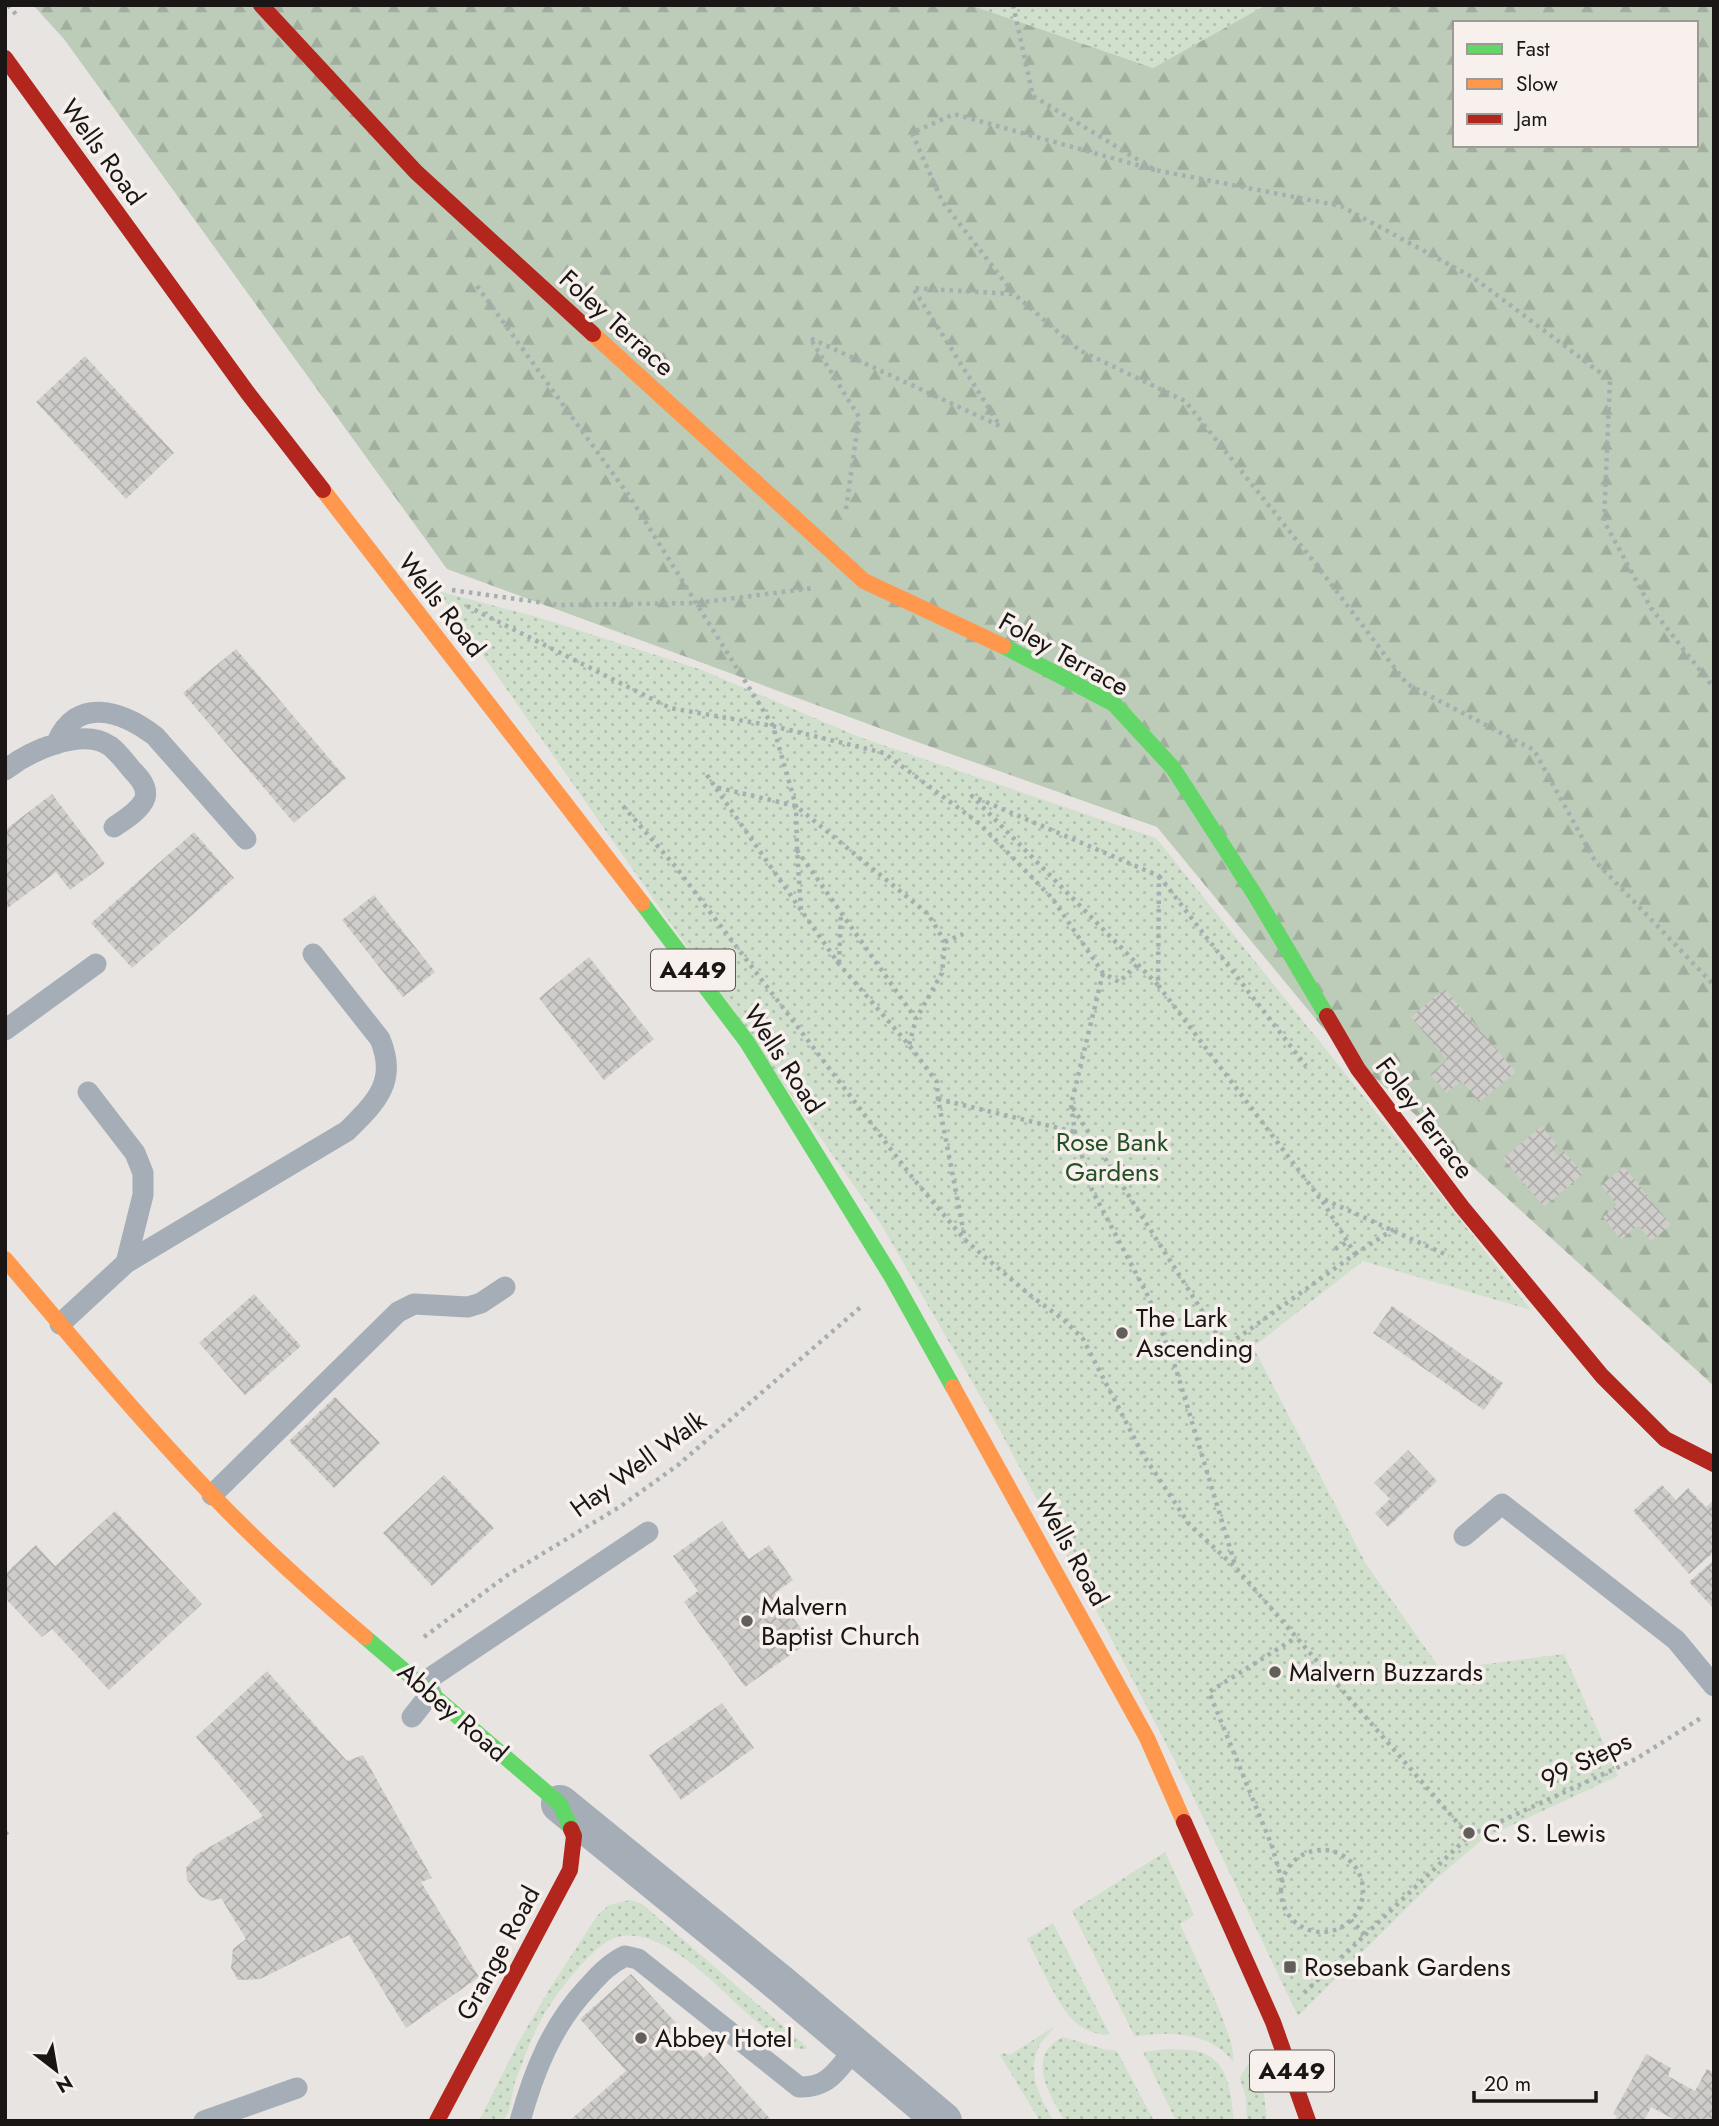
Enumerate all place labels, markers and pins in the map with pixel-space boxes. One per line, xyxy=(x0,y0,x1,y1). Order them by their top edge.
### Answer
place label: The Lark Ascending xyxy=(1136,1299,1253,1367)
marker: The Lark Ascending xyxy=(1114,1325,1130,1341)
place label: Malvern Baptist Church xyxy=(761,1587,920,1655)
marker: Malvern Baptist Church xyxy=(739,1613,755,1629)
place label: Malvern Buzzards xyxy=(1289,1653,1483,1691)
marker: Malvern Buzzards xyxy=(1267,1664,1283,1680)
place label: C. S. Lewis xyxy=(1483,1814,1606,1852)
marker: C. S. Lewis xyxy=(1461,1825,1477,1841)
place label: Rosebank Gardens xyxy=(1304,1948,1511,1986)
marker: Rosebank Gardens xyxy=(1282,1959,1298,1975)
place label: Abbey Hotel xyxy=(655,2019,792,2057)
marker: Abbey Hotel xyxy=(633,2030,649,2046)

